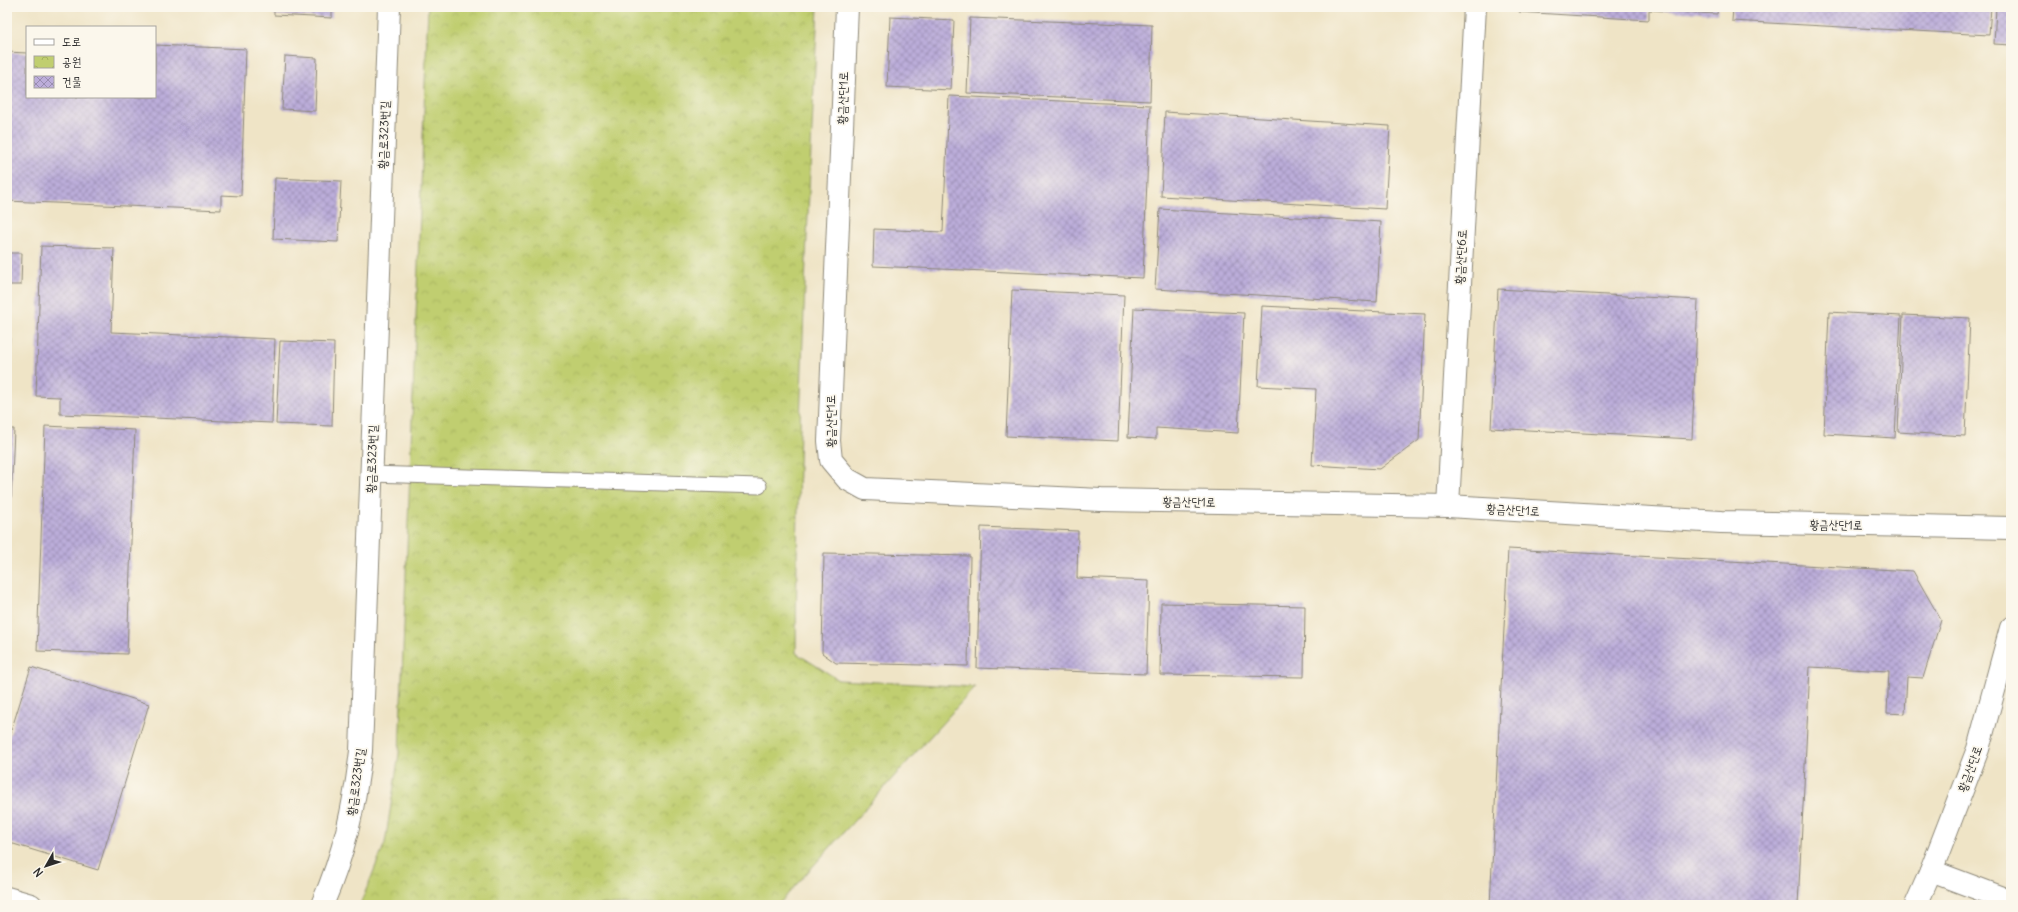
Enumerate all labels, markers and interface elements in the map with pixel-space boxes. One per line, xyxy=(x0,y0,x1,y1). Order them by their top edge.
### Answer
legend xyxy=(26,26,156,98)
text: 도로 xyxy=(62,34,81,49)
text: 공원 xyxy=(62,54,81,69)
street label: 황금산단1로 xyxy=(834,71,851,125)
text: 건물 xyxy=(62,74,82,89)
street label: 황금로323번길 xyxy=(375,100,392,169)
street label: 황금산단6로 xyxy=(1452,229,1469,285)
street label: 황금산단1로 xyxy=(823,394,838,448)
street label: 황금로323번길 xyxy=(363,424,380,493)
street label: 황금산단1로 xyxy=(1162,494,1216,509)
street label: 황금산단1로 xyxy=(1486,501,1540,518)
street label: 황금산단1로 xyxy=(1809,517,1863,532)
street label: 황금산단로 xyxy=(1954,744,1985,794)
street label: 황금로323번길 xyxy=(343,747,368,817)
north arrow xyxy=(26,846,66,886)
text: N xyxy=(30,865,46,880)

